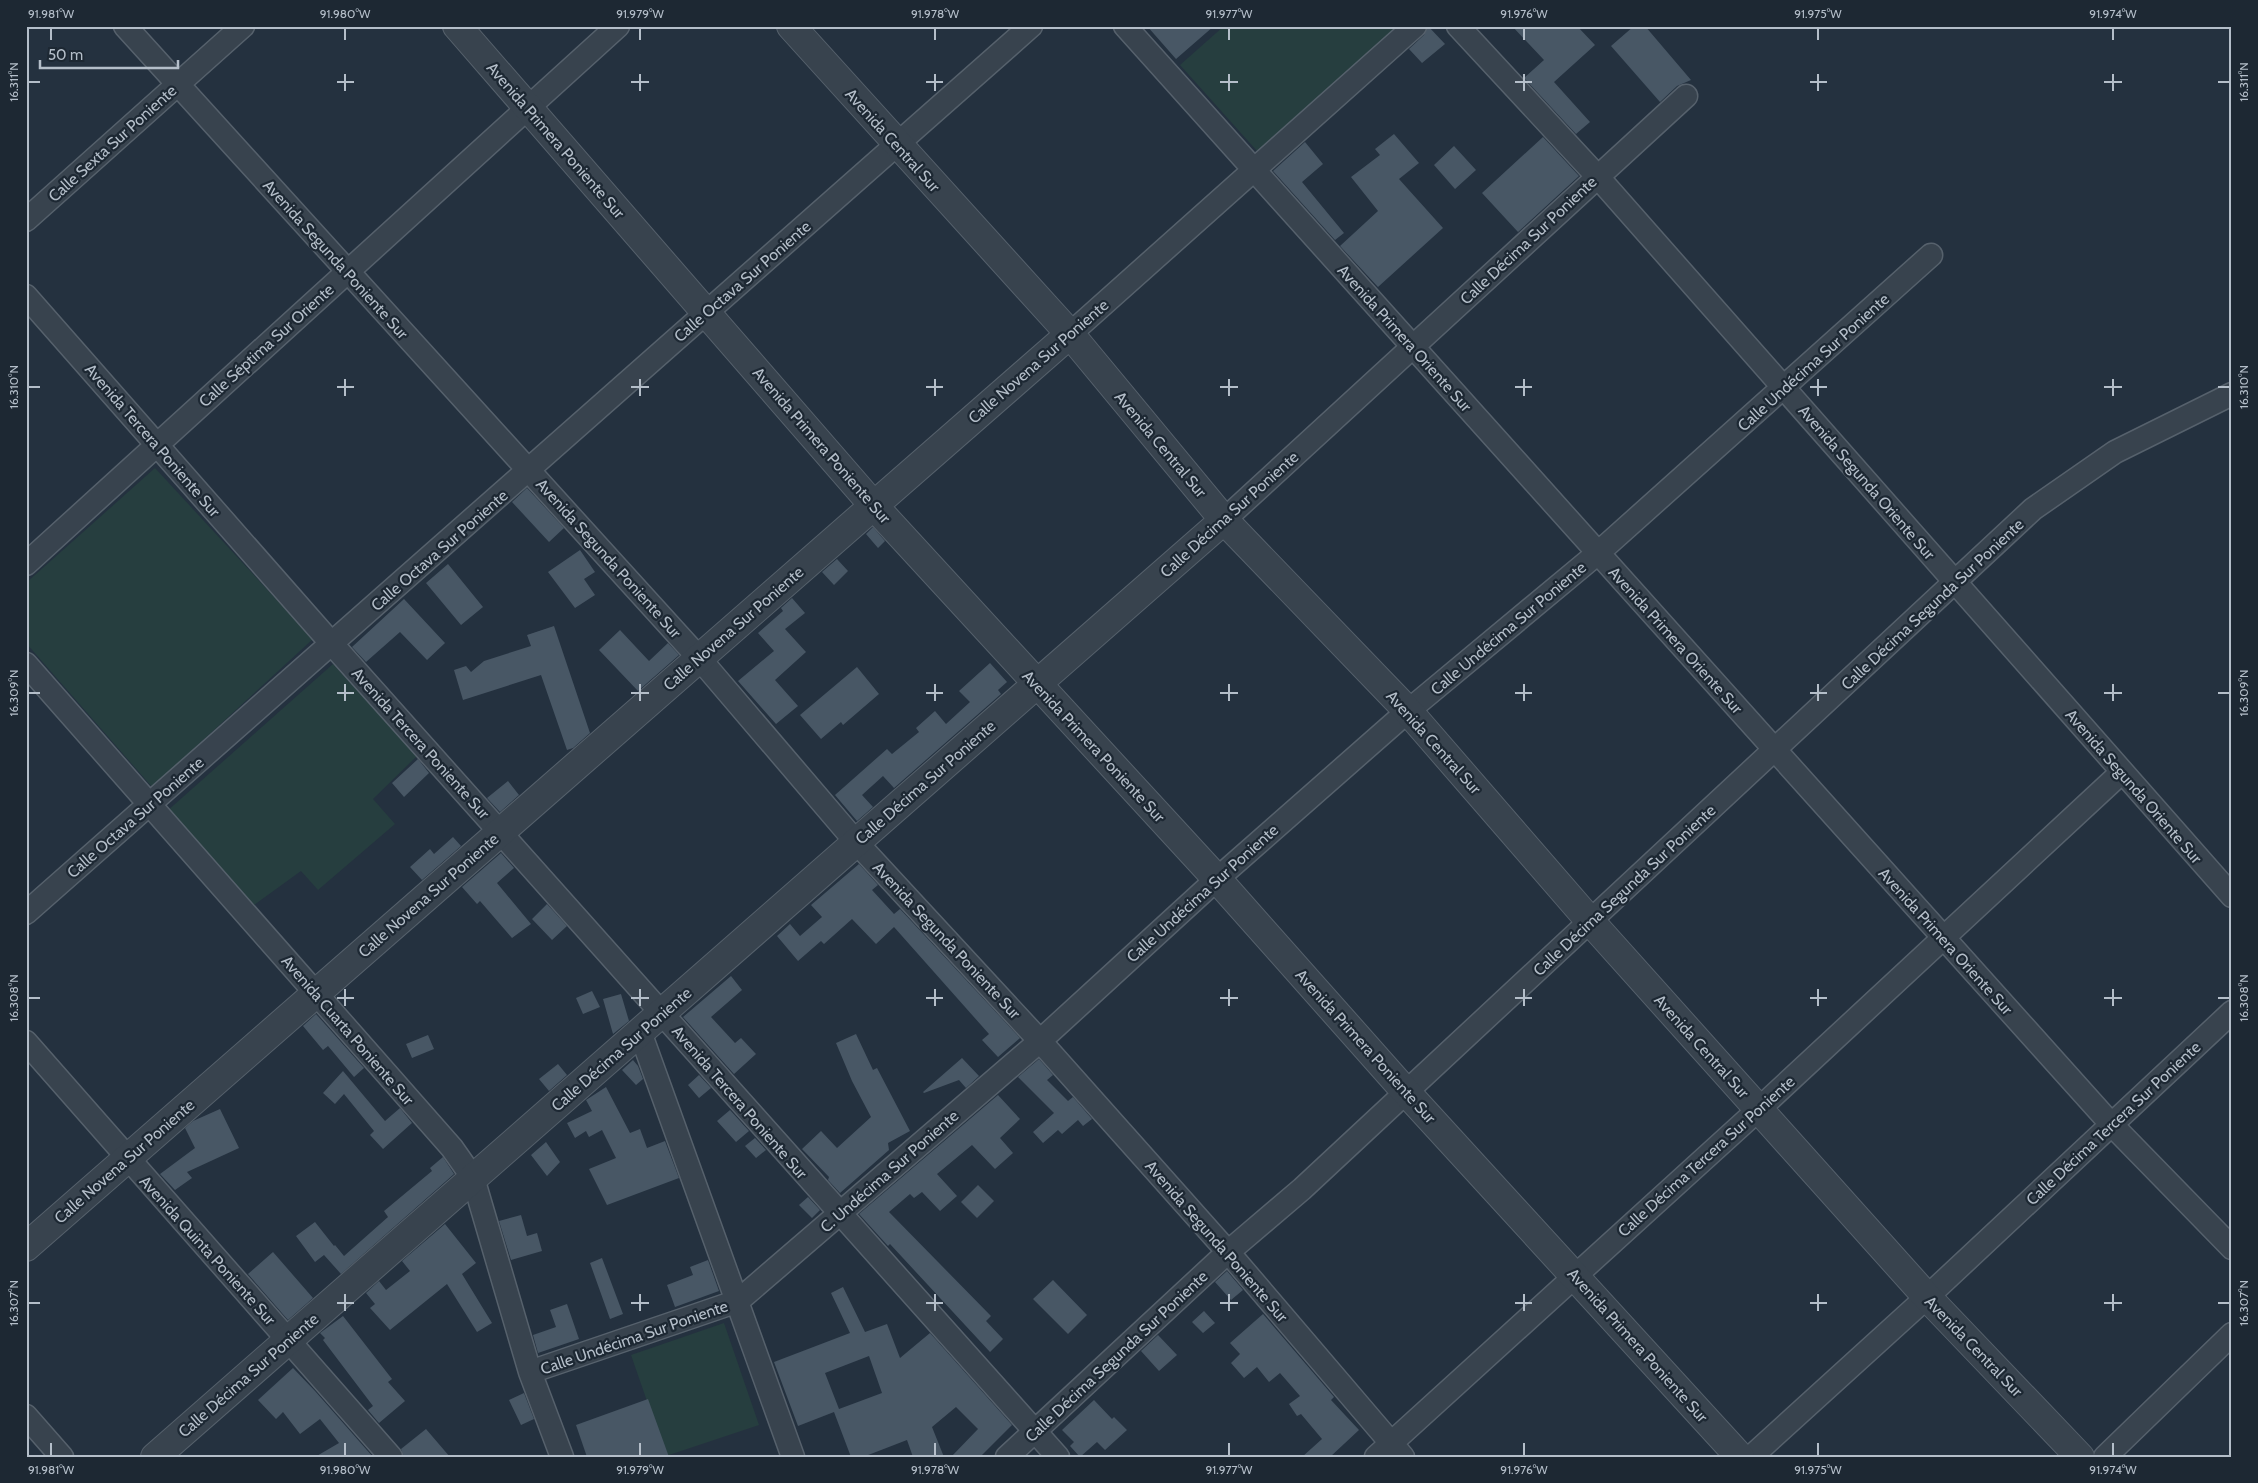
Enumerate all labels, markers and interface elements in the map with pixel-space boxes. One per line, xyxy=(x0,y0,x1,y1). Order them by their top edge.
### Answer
text: 91.981°W xyxy=(28,6,75,21)
text: 91.980°W xyxy=(320,6,371,21)
text: 91.979°W xyxy=(616,6,665,21)
text: 91.978°W xyxy=(911,6,960,21)
text: 91.977°W xyxy=(1206,6,1253,21)
text: 91.976°W xyxy=(1500,6,1548,21)
text: 91.975°W xyxy=(1794,6,1842,21)
text: 91.974°W xyxy=(2089,6,2137,21)
scale bar xyxy=(40,38,178,70)
text: 50 m xyxy=(48,46,83,64)
street label: Avenida Primera Poniente Sur xyxy=(483,58,629,223)
text: 16.311°N xyxy=(6,62,21,102)
text: 16.311°N xyxy=(2236,62,2251,102)
street label: Calle Sexta Sur Poniente xyxy=(45,81,180,206)
street label: Avenida Central Sur xyxy=(841,85,945,197)
street label: Calle Décima Sur Poniente xyxy=(1456,172,1600,308)
street label: Avenida Segunda Poniente Sur xyxy=(259,176,413,344)
street label: Calle Octava Sur Poniente xyxy=(670,217,815,346)
street label: Avenida Primera Oriente Sur xyxy=(1334,261,1476,416)
street label: Calle Séptima Sur Oriente xyxy=(195,280,338,411)
street label: Calle Undécima Sur Poniente xyxy=(1734,289,1893,435)
street label: Calle Novena Sur Poniente xyxy=(964,295,1112,427)
street label: Avenida Tercera Poniente Sur xyxy=(81,360,225,521)
street label: Avenida Primera Poniente Sur xyxy=(749,363,895,528)
text: 16.310°N xyxy=(6,365,21,409)
text: 16.310°N xyxy=(2236,365,2251,409)
street label: Avenida Central Sur xyxy=(1111,387,1211,502)
street label: Avenida Segunda Oriente Sur xyxy=(1794,401,1939,564)
street label: Calle Décima Sur Poniente xyxy=(1156,447,1302,581)
street label: Avenida Segunda Poniente Sur xyxy=(532,475,686,643)
street label: Calle Octava Sur Poniente xyxy=(367,486,512,615)
street label: Calle Décima Segunda Sur Poniente xyxy=(1837,515,2027,694)
street label: Calle Undécima Sur Poniente xyxy=(1427,558,1590,699)
street label: Calle Novena Sur Poniente xyxy=(659,562,807,694)
street label: Avenida Primera Oriente Sur xyxy=(1605,563,1747,718)
street label: Avenida Tercera Poniente Sur xyxy=(348,664,494,823)
street label: Avenida Primera Poniente Sur xyxy=(1018,667,1170,827)
text: 16.309°N xyxy=(6,670,21,716)
text: 16.309°N xyxy=(2236,670,2251,716)
street label: Avenida Central Sur xyxy=(1382,687,1486,799)
street label: Avenida Segunda Oriente Sur xyxy=(2061,705,2206,868)
street label: Calle Décima Sur Poniente xyxy=(851,716,999,848)
street label: Calle Octava Sur Poniente xyxy=(63,753,208,882)
street label: Calle Décima Segunda Sur Poniente xyxy=(1529,801,1719,980)
street label: Calle Undécima Sur Poniente xyxy=(1123,820,1282,966)
street label: Calle Novena Sur Poniente xyxy=(354,829,502,961)
street label: Avenida Segunda Poniente Sur xyxy=(869,858,1025,1023)
street label: Avenida Primera Oriente Sur xyxy=(1875,864,2017,1019)
street label: Avenida Cuarta Poniente Sur xyxy=(277,952,418,1110)
street label: Avenida Primera Poniente Sur xyxy=(1291,965,1440,1128)
text: 16.308°N xyxy=(6,974,21,1022)
text: 16.308°N xyxy=(2236,974,2251,1022)
street label: Calle Décima Sur Poniente xyxy=(547,983,695,1115)
street label: Avenida Central Sur xyxy=(1650,991,1754,1103)
street label: Avenida Tercera Poniente Sur xyxy=(668,1022,812,1183)
street label: Calle Décima Tercera Sur Poniente xyxy=(2022,1038,2204,1209)
street label: Calle Décima Tercera Sur Poniente xyxy=(1614,1072,1799,1241)
street label: Calle Novena Sur Poniente xyxy=(50,1095,198,1227)
street label: C. Undécima Sur Poniente xyxy=(816,1106,962,1237)
street label: Avenida Segunda Poniente Sur xyxy=(1141,1157,1293,1327)
street label: Avenida Quinta Poniente Sur xyxy=(136,1172,280,1330)
street label: Avenida Primera Poniente Sur xyxy=(1563,1264,1712,1427)
street label: Calle Décima Segunda Sur Poniente xyxy=(1021,1267,1211,1446)
text: 16.307°N xyxy=(6,1280,21,1326)
text: 16.307°N xyxy=(2236,1280,2251,1326)
street label: Avenida Central Sur xyxy=(1921,1292,2027,1401)
street label: Calle Undécima Sur Poniente xyxy=(538,1296,730,1379)
street label: Calle Décima Sur Poniente xyxy=(174,1309,322,1441)
text: 91.981°W xyxy=(28,1462,75,1477)
text: 91.980°W xyxy=(320,1462,371,1477)
text: 91.979°W xyxy=(616,1462,665,1477)
text: 91.978°W xyxy=(911,1462,960,1477)
text: 91.977°W xyxy=(1206,1462,1253,1477)
text: 91.976°W xyxy=(1500,1462,1548,1477)
text: 91.975°W xyxy=(1794,1462,1842,1477)
text: 91.974°W xyxy=(2089,1462,2137,1477)

